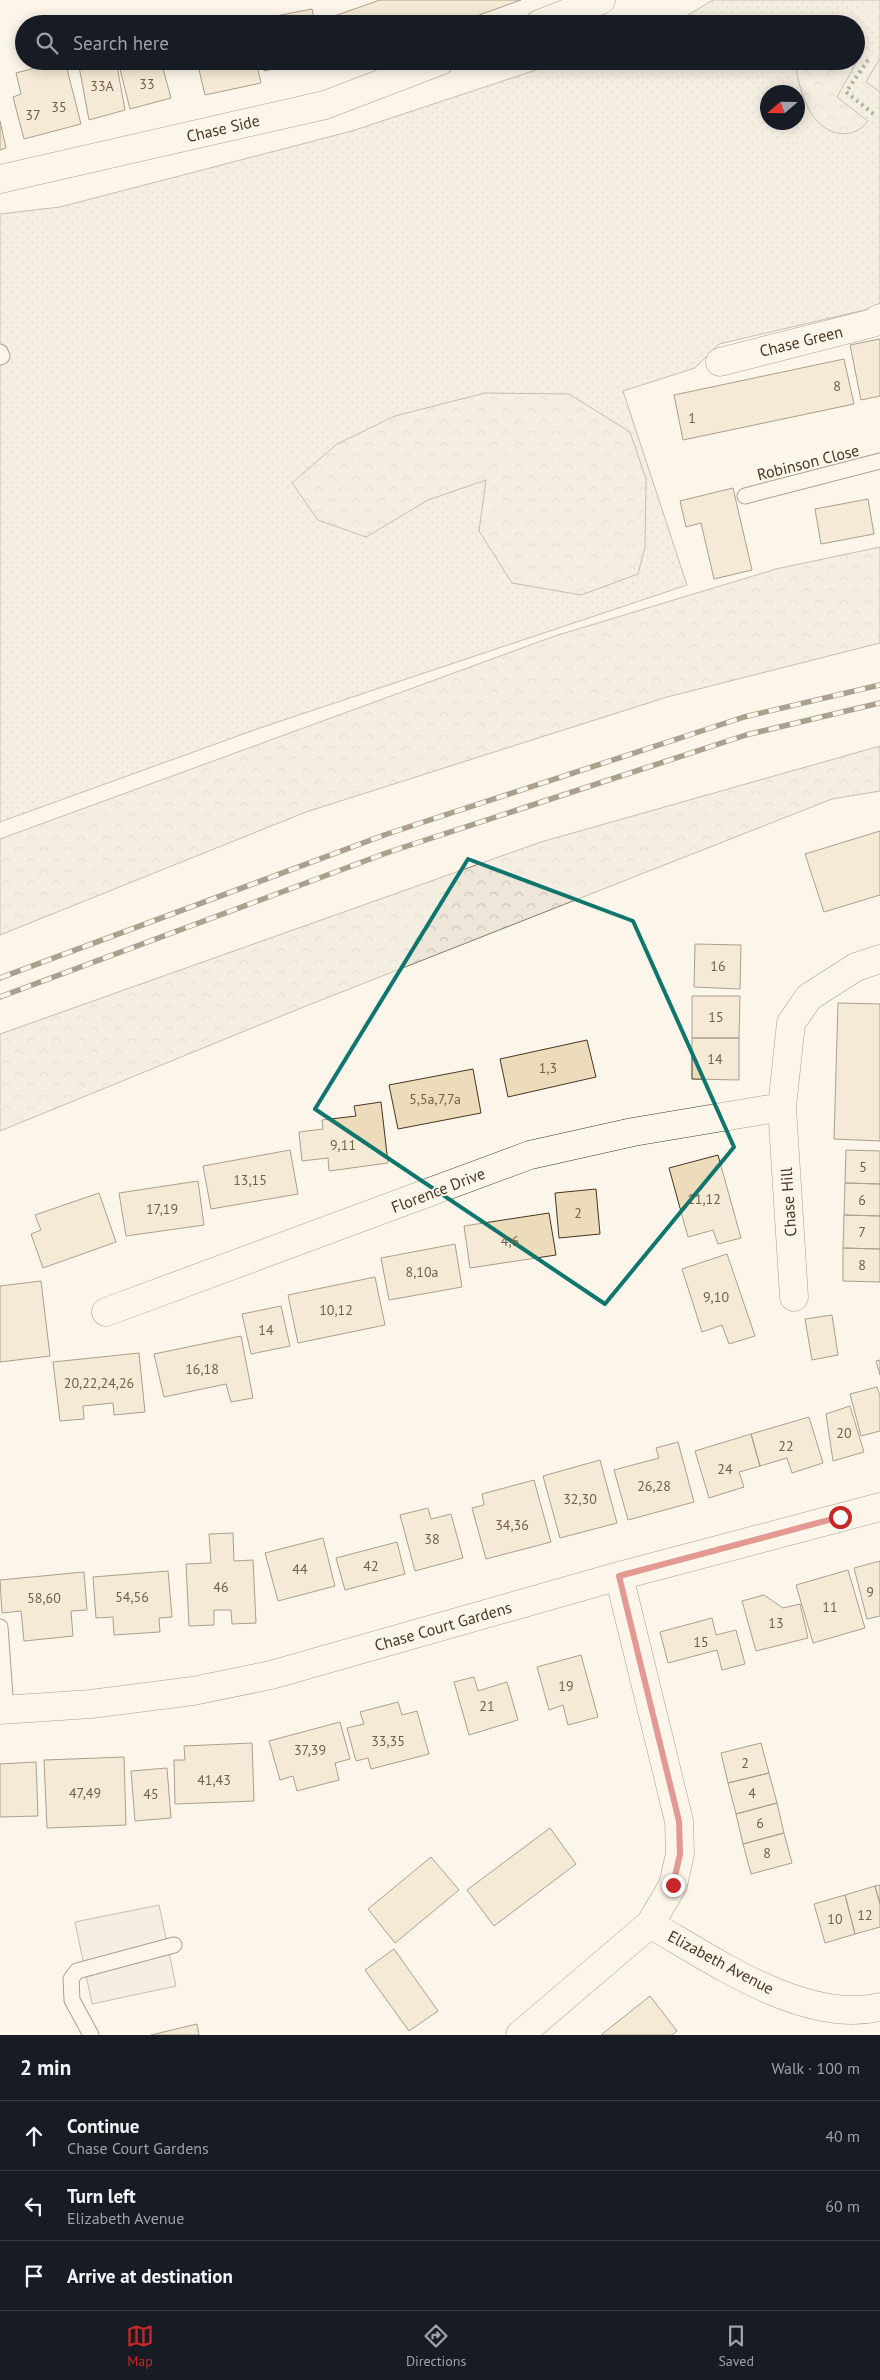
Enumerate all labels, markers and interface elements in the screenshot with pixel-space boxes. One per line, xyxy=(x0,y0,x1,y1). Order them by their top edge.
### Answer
search box xyxy=(15,15,865,70)
icon: search xyxy=(33,29,61,57)
text: Search here xyxy=(73,31,169,55)
house number: 33 xyxy=(139,75,155,93)
house number: 33A xyxy=(90,77,115,95)
north arrow xyxy=(760,85,805,130)
house number: 35 xyxy=(51,98,67,116)
house number: 37 xyxy=(25,106,41,124)
street label: Chase Side xyxy=(184,110,262,146)
street label: Chase Green xyxy=(757,321,845,361)
house number: 8 xyxy=(833,377,841,395)
house number: 1 xyxy=(688,409,696,427)
street label: Robinson Close xyxy=(755,440,861,484)
house number: 16 xyxy=(710,957,726,975)
house number: 15 xyxy=(708,1008,724,1026)
house number: 14 xyxy=(707,1050,723,1068)
house number: 1,3 xyxy=(539,1059,557,1077)
house number: 5,5a,7,7a xyxy=(409,1090,461,1108)
house number: 9,11 xyxy=(330,1136,356,1154)
house number: 5 xyxy=(859,1158,867,1176)
street label: Florence Drive xyxy=(388,1163,488,1217)
street label: Chase Hill xyxy=(776,1166,800,1237)
house number: 13,15 xyxy=(233,1171,267,1189)
house number: 11,12 xyxy=(687,1190,721,1208)
house number: 6 xyxy=(858,1191,866,1209)
house number: 17,19 xyxy=(146,1200,178,1218)
house number: 2 xyxy=(574,1204,582,1222)
house number: 7 xyxy=(858,1223,866,1241)
house number: 4,6 xyxy=(501,1232,519,1250)
house number: 8 xyxy=(858,1256,866,1274)
house number: 8,10a xyxy=(406,1263,439,1281)
house number: 9,10 xyxy=(703,1288,729,1306)
house number: 10,12 xyxy=(319,1301,353,1319)
house number: 14 xyxy=(258,1321,274,1339)
house number: 16,18 xyxy=(185,1360,219,1378)
house number: 20,22,24,26 xyxy=(64,1374,134,1392)
house number: 20 xyxy=(836,1424,852,1442)
house number: 22 xyxy=(778,1437,794,1455)
house number: 24 xyxy=(717,1460,733,1478)
house number: 26,28 xyxy=(637,1477,671,1495)
house number: 32,30 xyxy=(563,1490,597,1508)
route start xyxy=(829,1506,852,1529)
house number: 34,36 xyxy=(495,1516,529,1534)
house number: 38 xyxy=(424,1530,440,1548)
house number: 42 xyxy=(363,1557,379,1575)
house number: 44 xyxy=(292,1560,308,1578)
house number: 46 xyxy=(213,1578,229,1596)
house number: 9 xyxy=(866,1583,874,1601)
house number: 54,56 xyxy=(115,1588,149,1606)
house number: 58,60 xyxy=(27,1589,61,1607)
street label: Chase Court Gardens xyxy=(372,1597,514,1655)
house number: 11 xyxy=(822,1598,838,1616)
house number: 13 xyxy=(768,1614,784,1632)
house number: 15 xyxy=(693,1633,709,1651)
house number: 19 xyxy=(558,1677,574,1695)
house number: 21 xyxy=(479,1697,495,1715)
house number: 33,35 xyxy=(371,1732,405,1750)
house number: 37,39 xyxy=(294,1741,326,1759)
house number: 2 xyxy=(741,1754,749,1772)
house number: 41,43 xyxy=(197,1771,231,1789)
house number: 47,49 xyxy=(69,1784,101,1802)
house number: 4 xyxy=(748,1784,756,1802)
house number: 45 xyxy=(143,1785,159,1803)
house number: 6 xyxy=(756,1814,764,1832)
house number: 8 xyxy=(763,1844,771,1862)
route end xyxy=(662,1874,685,1897)
house number: 12 xyxy=(857,1906,873,1924)
house number: 10 xyxy=(827,1910,843,1928)
street label: Elizabeth Avenue xyxy=(665,1926,777,1998)
text: 2 min xyxy=(20,2054,71,2081)
text: Walk · 100 m xyxy=(771,2058,860,2078)
text: Continue xyxy=(67,2114,139,2138)
icon: ahead xyxy=(20,2122,48,2150)
text: 40 m xyxy=(825,2126,860,2146)
text: Chase Court Gardens xyxy=(67,2138,209,2158)
text: Turn left xyxy=(67,2184,136,2208)
icon: left xyxy=(20,2192,48,2220)
text: 60 m xyxy=(825,2196,860,2216)
text: Elizabeth Avenue xyxy=(67,2208,184,2228)
icon: arrive xyxy=(20,2262,48,2290)
text: Arrive at destination xyxy=(67,2264,233,2288)
tab: Map xyxy=(126,2322,154,2370)
tab: Directions xyxy=(406,2322,466,2370)
tab: Saved xyxy=(718,2322,754,2370)

